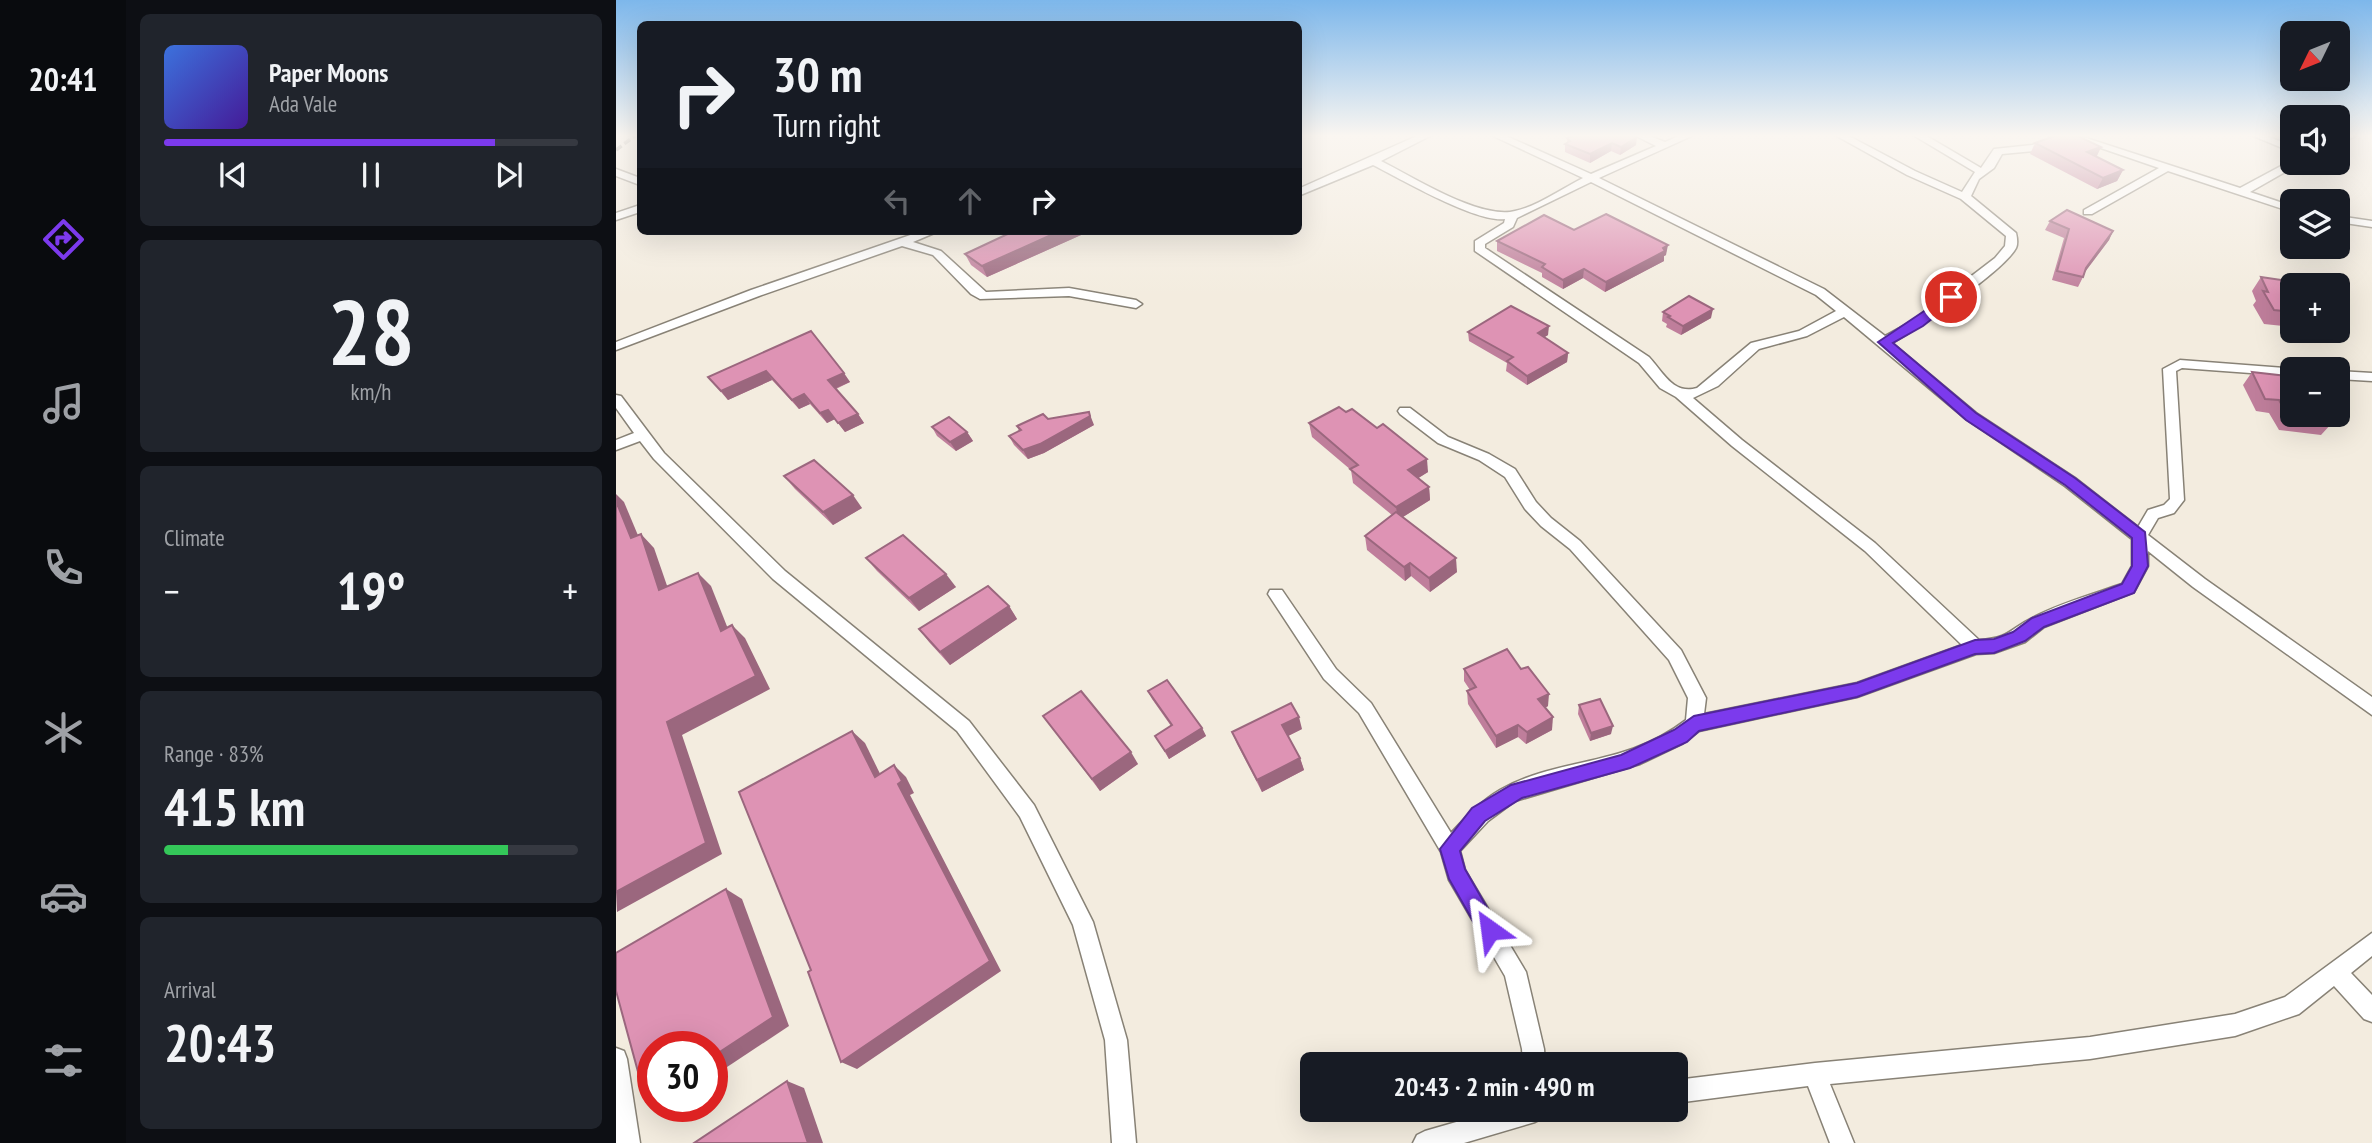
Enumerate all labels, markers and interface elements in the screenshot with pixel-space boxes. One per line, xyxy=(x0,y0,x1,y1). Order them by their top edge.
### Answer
north arrow xyxy=(2280,21,2350,91)
map controls xyxy=(2280,21,2350,427)
text: 30 m xyxy=(773,42,862,106)
icon: right xyxy=(658,49,749,140)
text: Paper Moons xyxy=(269,56,388,89)
text: 20:41 xyxy=(28,58,98,100)
text: Ada Vale xyxy=(269,89,337,118)
text: Turn right xyxy=(773,104,881,146)
button: sound xyxy=(2280,105,2350,175)
icon: previous xyxy=(214,156,252,194)
icon: pause xyxy=(352,156,390,194)
icon: next xyxy=(490,156,528,194)
icon: left xyxy=(878,182,916,220)
icon: ahead xyxy=(951,182,989,220)
icon: right xyxy=(1024,182,1062,220)
button: layers xyxy=(2280,189,2350,259)
icon: directions xyxy=(39,215,88,264)
pin xyxy=(1921,267,1981,327)
text: 28 xyxy=(328,272,415,390)
button: + xyxy=(2280,273,2350,343)
icon: arrive xyxy=(1932,278,1970,316)
button: − xyxy=(2280,357,2350,427)
text: km/h xyxy=(351,377,391,406)
icon: music xyxy=(39,379,88,428)
text: Climate xyxy=(164,523,225,552)
icon: phone xyxy=(39,543,88,592)
text: 19° xyxy=(337,557,405,624)
text: − xyxy=(164,566,180,615)
text: + xyxy=(562,566,578,615)
icon: climate xyxy=(39,708,88,757)
text: Range · 83% xyxy=(164,739,264,768)
text: 415 km xyxy=(164,773,305,840)
icon: car xyxy=(39,872,88,921)
position arrow xyxy=(1453,893,1527,967)
text: Arrival xyxy=(164,975,216,1004)
text: 20:43 xyxy=(164,1009,276,1076)
speed limit sign: 30 xyxy=(637,1031,728,1122)
icon: filters xyxy=(39,1036,88,1085)
text: 20:43 · 2 min · 490 m xyxy=(1394,1070,1594,1103)

